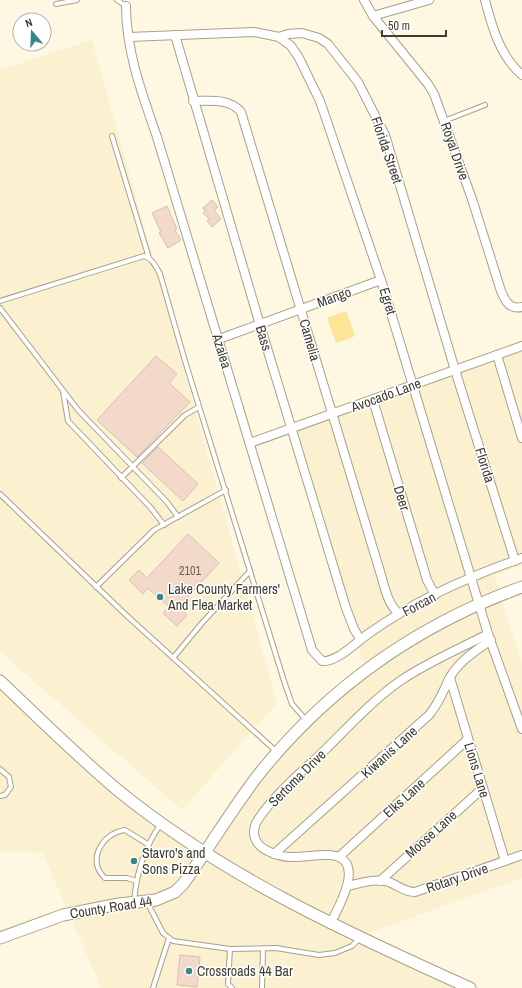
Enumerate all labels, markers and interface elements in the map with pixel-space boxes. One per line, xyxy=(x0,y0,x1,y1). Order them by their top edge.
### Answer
north arrow xyxy=(12,12,52,52)
scale bar xyxy=(382,12,446,38)
text: N xyxy=(23,15,34,30)
text: 50 m xyxy=(388,18,410,34)
street label: Florida Street xyxy=(367,114,407,186)
street label: Royal Drive xyxy=(437,120,473,182)
street label: Mango xyxy=(314,283,354,311)
street label: Egret xyxy=(375,285,401,317)
street label: Camelia xyxy=(295,317,325,364)
street label: Bass xyxy=(252,323,276,353)
street label: Azalea xyxy=(208,331,236,371)
street label: Avocado Lane xyxy=(348,374,423,416)
street label: Florida xyxy=(471,445,499,485)
street label: Deer xyxy=(390,483,414,513)
house number: 2101 xyxy=(179,563,201,579)
place label: Lake County Farmers' And Flea Market xyxy=(167,580,280,614)
street label: Forcan xyxy=(399,588,439,620)
marker: Lake County Farmers' And Flea Market xyxy=(155,592,165,602)
street label: Kiwanis Lane xyxy=(357,722,421,782)
street label: Lions Lane xyxy=(460,740,494,800)
street label: Sertoma Drive xyxy=(264,745,330,811)
street label: Elks Lane xyxy=(379,774,429,822)
street label: Moose Lane xyxy=(401,806,461,862)
place label: Stavro's and Sons Pizza xyxy=(142,844,205,878)
marker: Stavro's and Sons Pizza xyxy=(129,856,139,866)
street label: Rotary Drive xyxy=(424,859,490,897)
street label: County Road 44 xyxy=(69,892,154,922)
place label: Crossroads 44 Bar xyxy=(197,962,293,980)
marker: Crossroads 44 Bar xyxy=(184,966,194,976)

